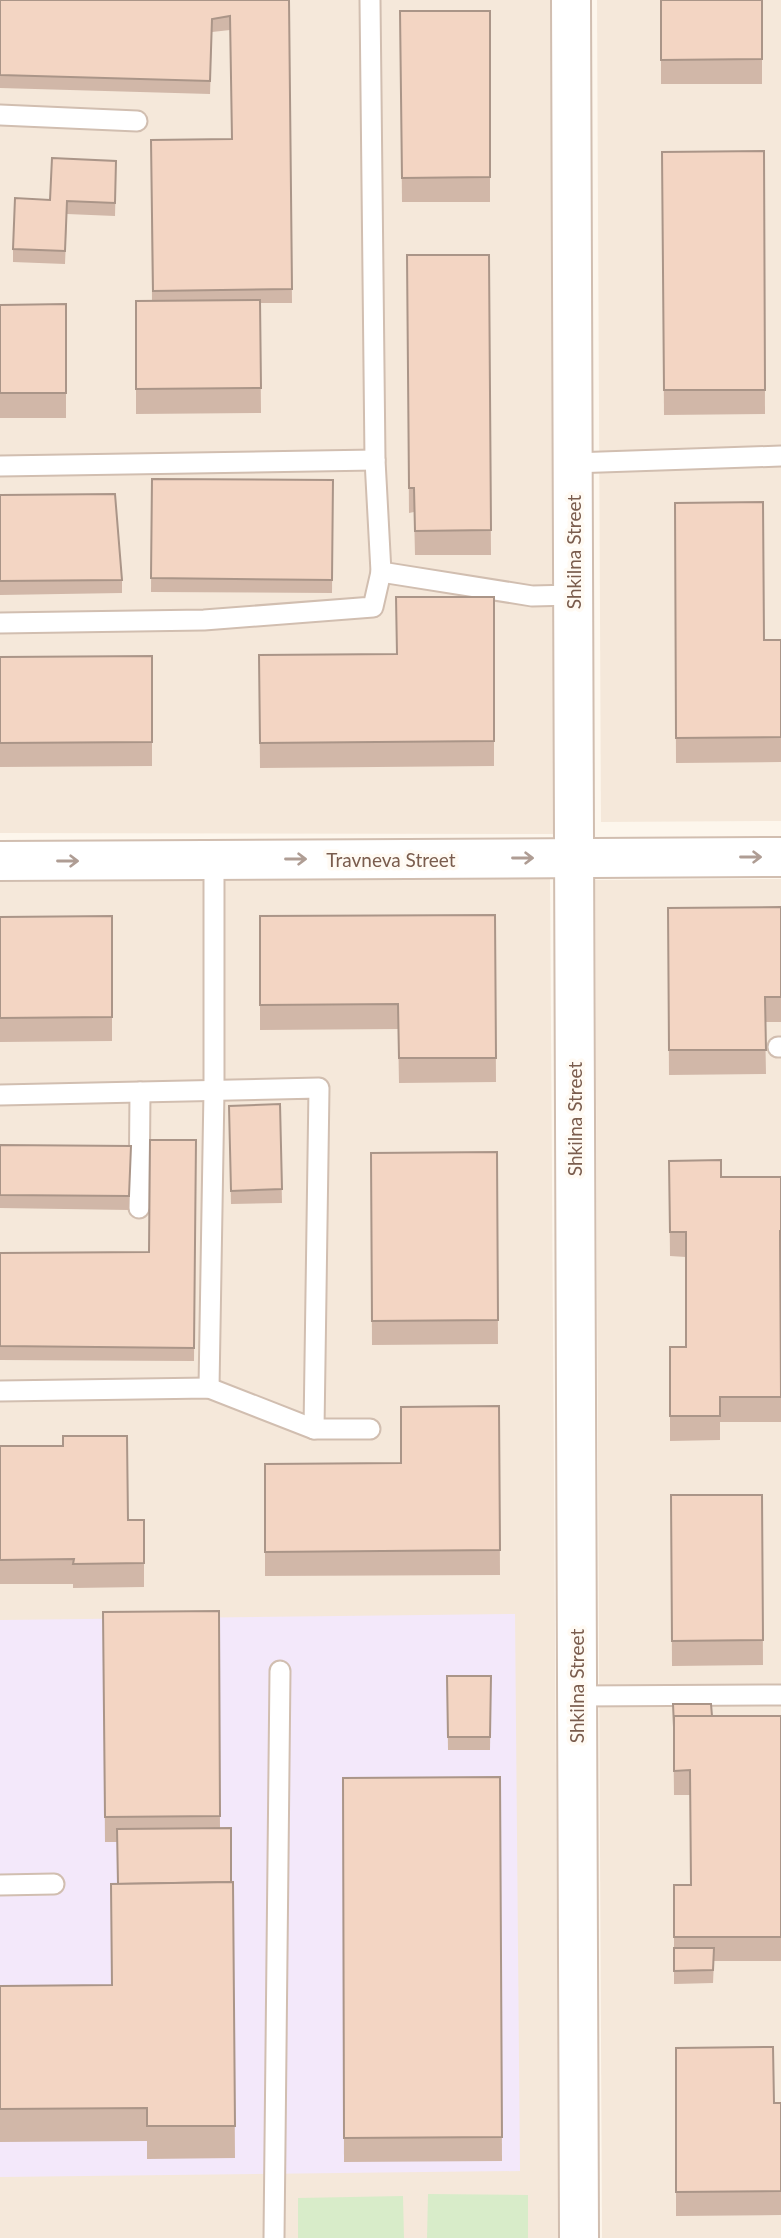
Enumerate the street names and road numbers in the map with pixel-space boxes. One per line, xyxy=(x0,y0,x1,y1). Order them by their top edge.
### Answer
street label: Shkilna Street xyxy=(562,495,585,609)
street label: Travneva Street xyxy=(326,848,456,871)
street label: Shkilna Street xyxy=(563,1062,586,1176)
street label: Shkilna Street xyxy=(565,1629,588,1743)

